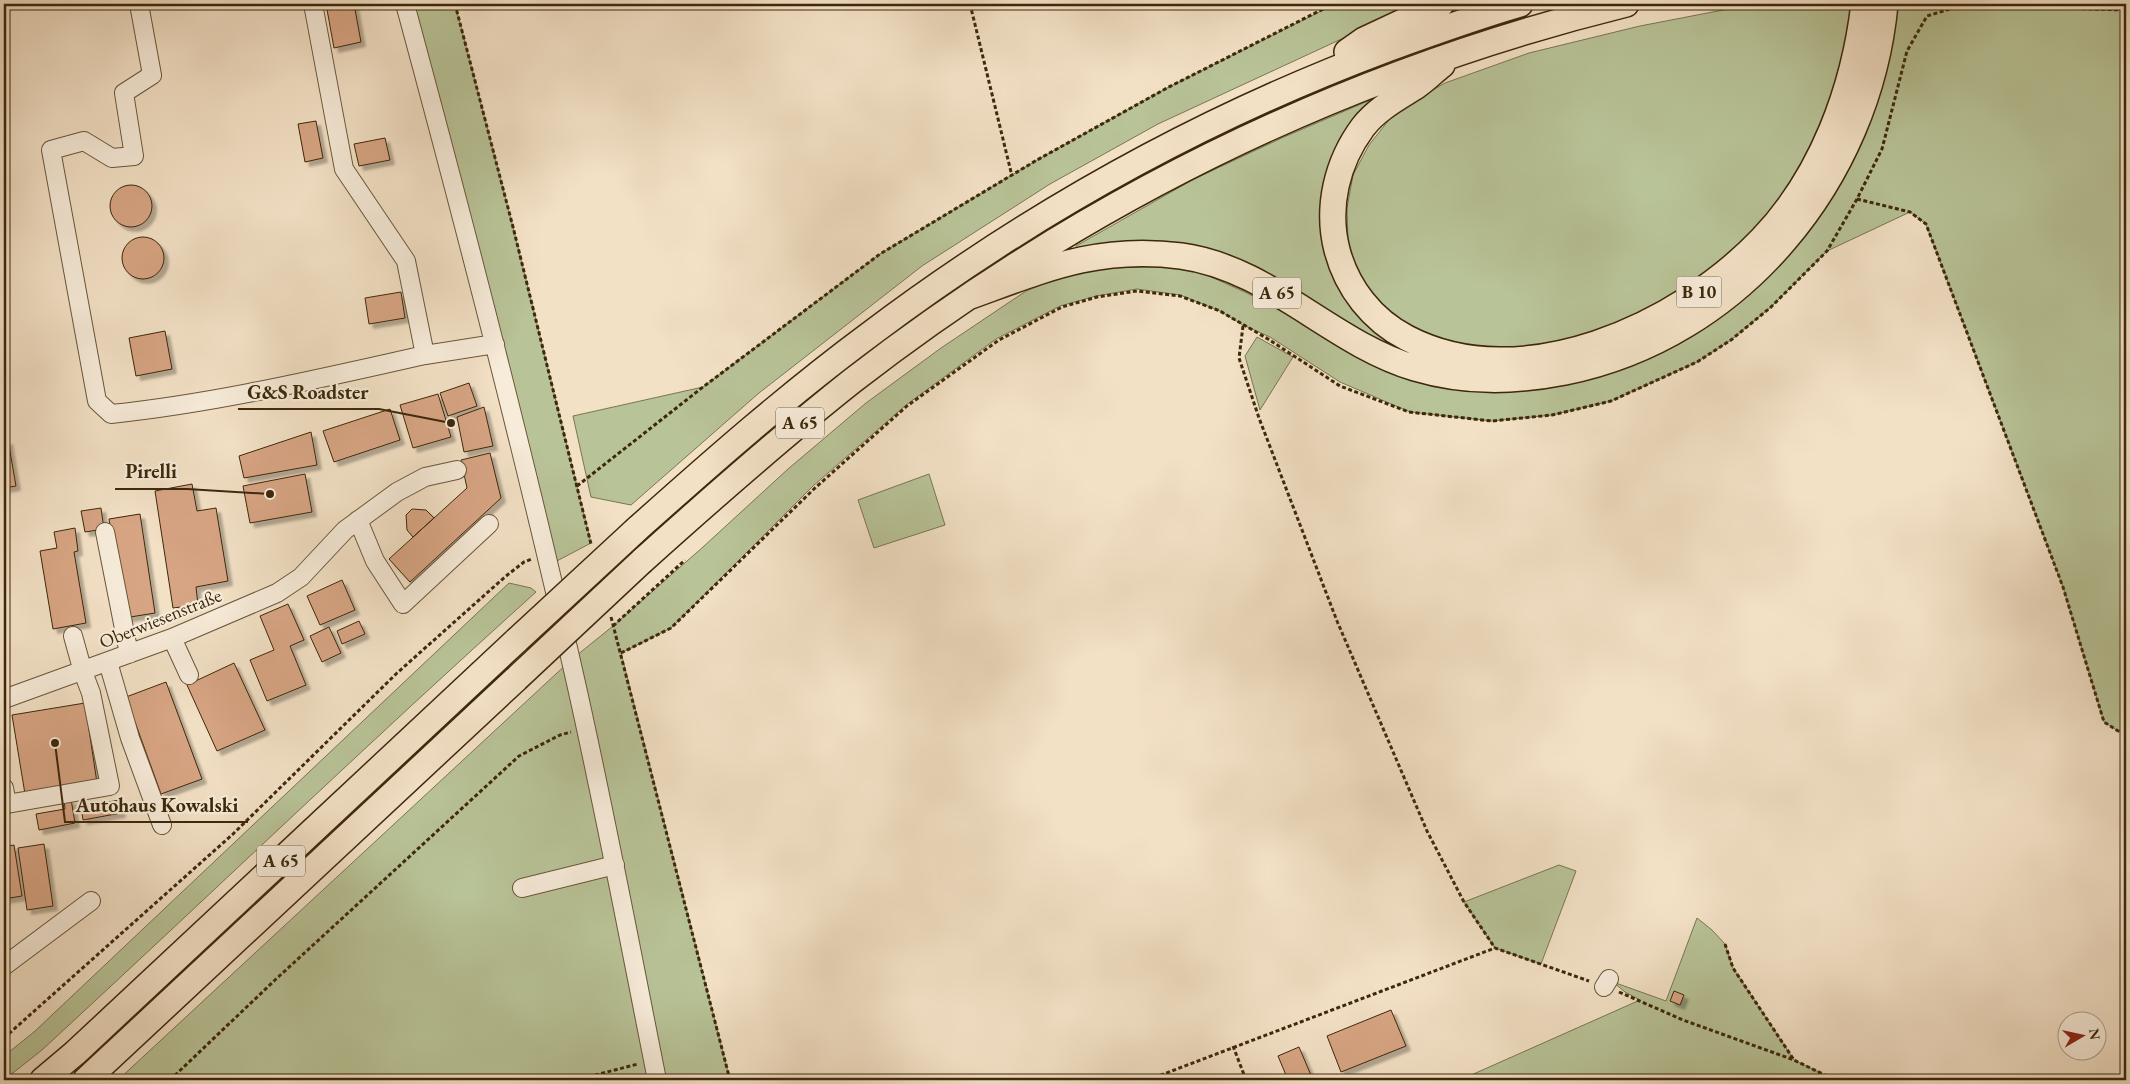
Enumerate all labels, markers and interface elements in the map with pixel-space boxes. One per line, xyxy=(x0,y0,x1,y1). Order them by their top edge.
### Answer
road number: B 10 xyxy=(1676,276,1722,308)
road number: A 65 xyxy=(1253,278,1301,308)
callout: G&S Roadster xyxy=(238,374,379,409)
text: G&S Roadster xyxy=(247,379,369,405)
road number: A 65 xyxy=(776,408,824,438)
callout: Pirelli xyxy=(115,454,187,489)
text: Pirelli xyxy=(125,458,177,484)
street label: Oberwiesenstraße xyxy=(95,583,225,654)
callout: Autohaus Kowalski xyxy=(65,787,248,822)
text: Autohaus Kowalski xyxy=(75,792,239,818)
road number: A 65 xyxy=(257,846,305,876)
north arrow xyxy=(2058,1012,2108,1062)
text: N xyxy=(2085,1027,2105,1042)

